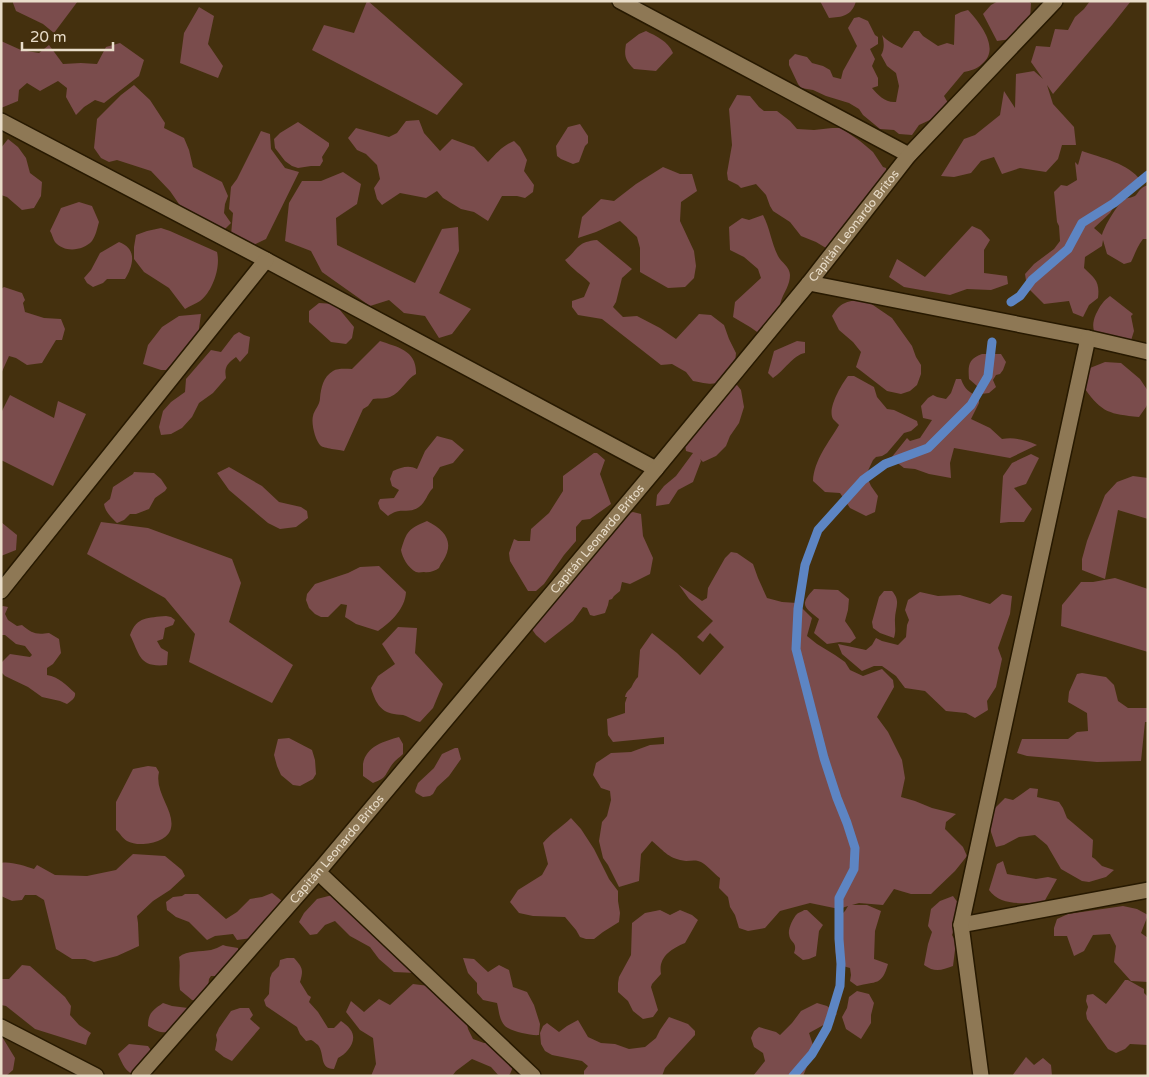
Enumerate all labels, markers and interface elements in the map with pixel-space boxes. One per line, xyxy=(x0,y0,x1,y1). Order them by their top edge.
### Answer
scale bar xyxy=(22,20,114,52)
text: 20 m xyxy=(30,28,67,46)
street label: Capitán Leonardo Britos xyxy=(806,167,902,284)
street label: Capitán Leonardo Britos xyxy=(547,481,647,597)
street label: Capitán Leonardo Britos xyxy=(287,792,387,906)

